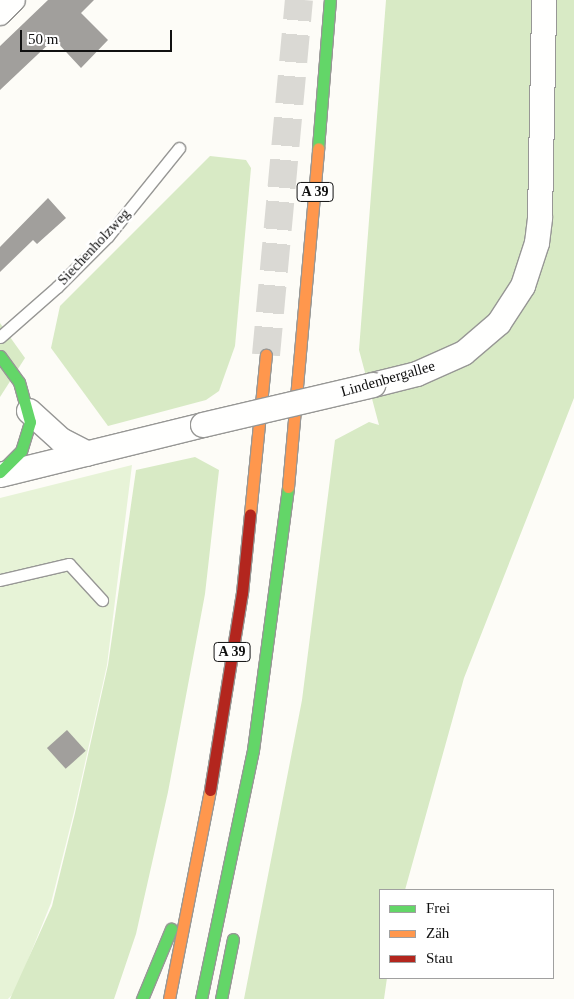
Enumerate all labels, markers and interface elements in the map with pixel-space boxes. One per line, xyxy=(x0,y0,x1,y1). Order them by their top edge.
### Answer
scale bar xyxy=(22,20,175,52)
text: 50 m xyxy=(28,31,58,47)
road number: A 39 xyxy=(295,180,335,203)
street label: Siechenholzweg xyxy=(54,205,134,289)
street label: Lindenbergallee xyxy=(339,357,437,401)
road number: A 39 xyxy=(212,640,252,664)
legend xyxy=(379,889,554,979)
text: Frei xyxy=(426,900,450,916)
text: Zäh xyxy=(426,925,449,941)
text: Stau xyxy=(426,950,453,966)

